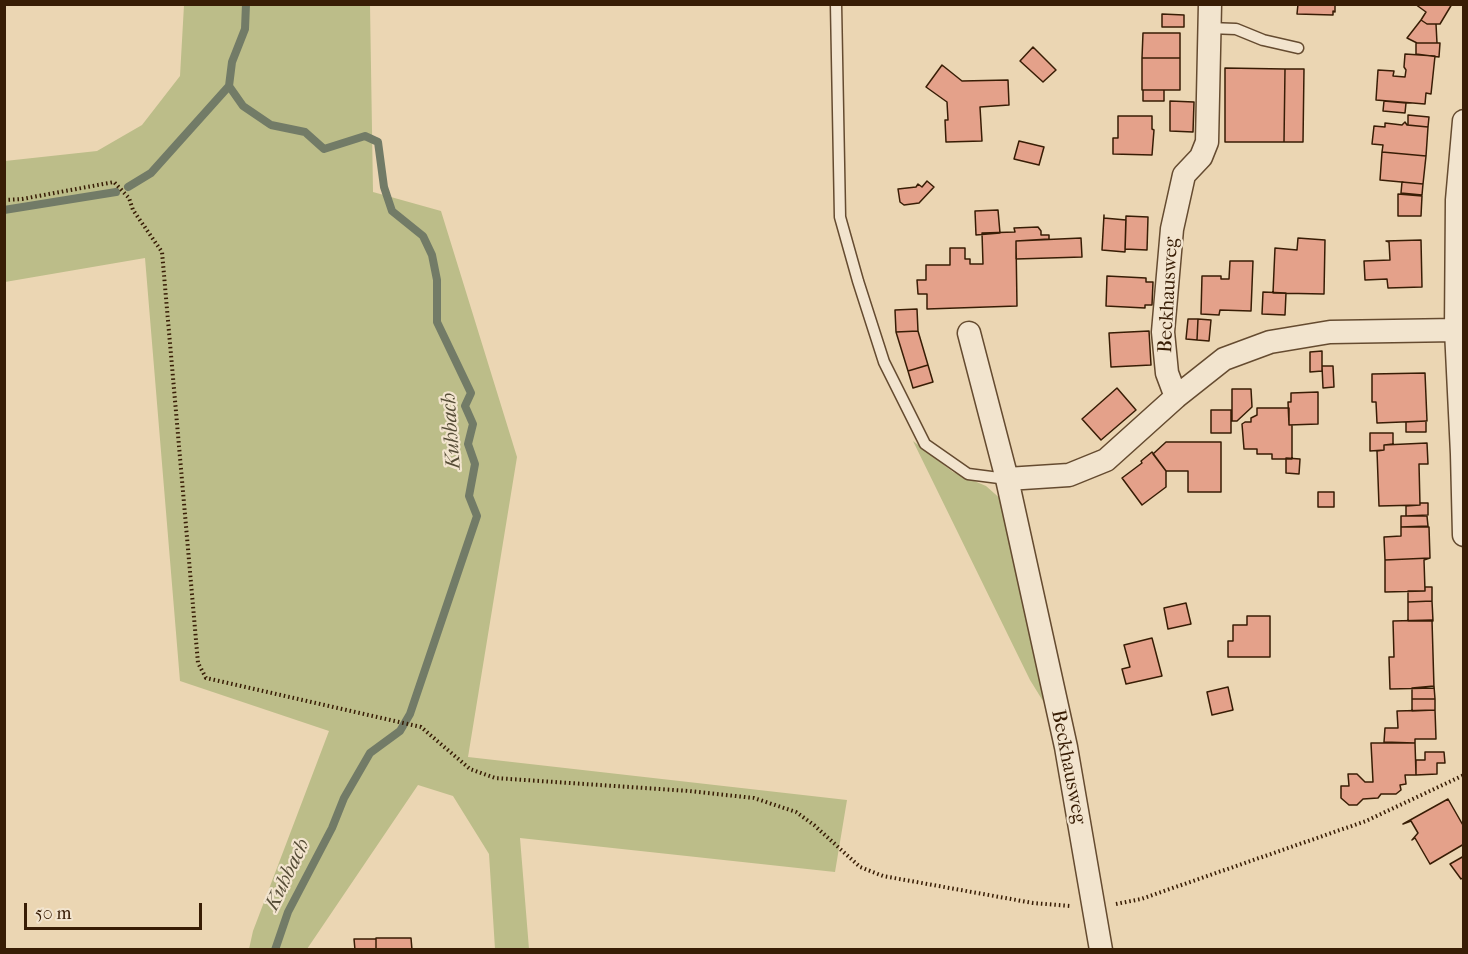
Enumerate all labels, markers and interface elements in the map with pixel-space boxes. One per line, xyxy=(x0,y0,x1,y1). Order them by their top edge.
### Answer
street label: Beckhausweg xyxy=(1154,236,1184,354)
water label: Kuhbach xyxy=(437,392,467,470)
street label: Beckhausweg xyxy=(1045,708,1091,826)
water label: Kuhbach xyxy=(260,835,316,915)
scale bar xyxy=(27,891,206,929)
text: 50 m xyxy=(35,903,71,924)

